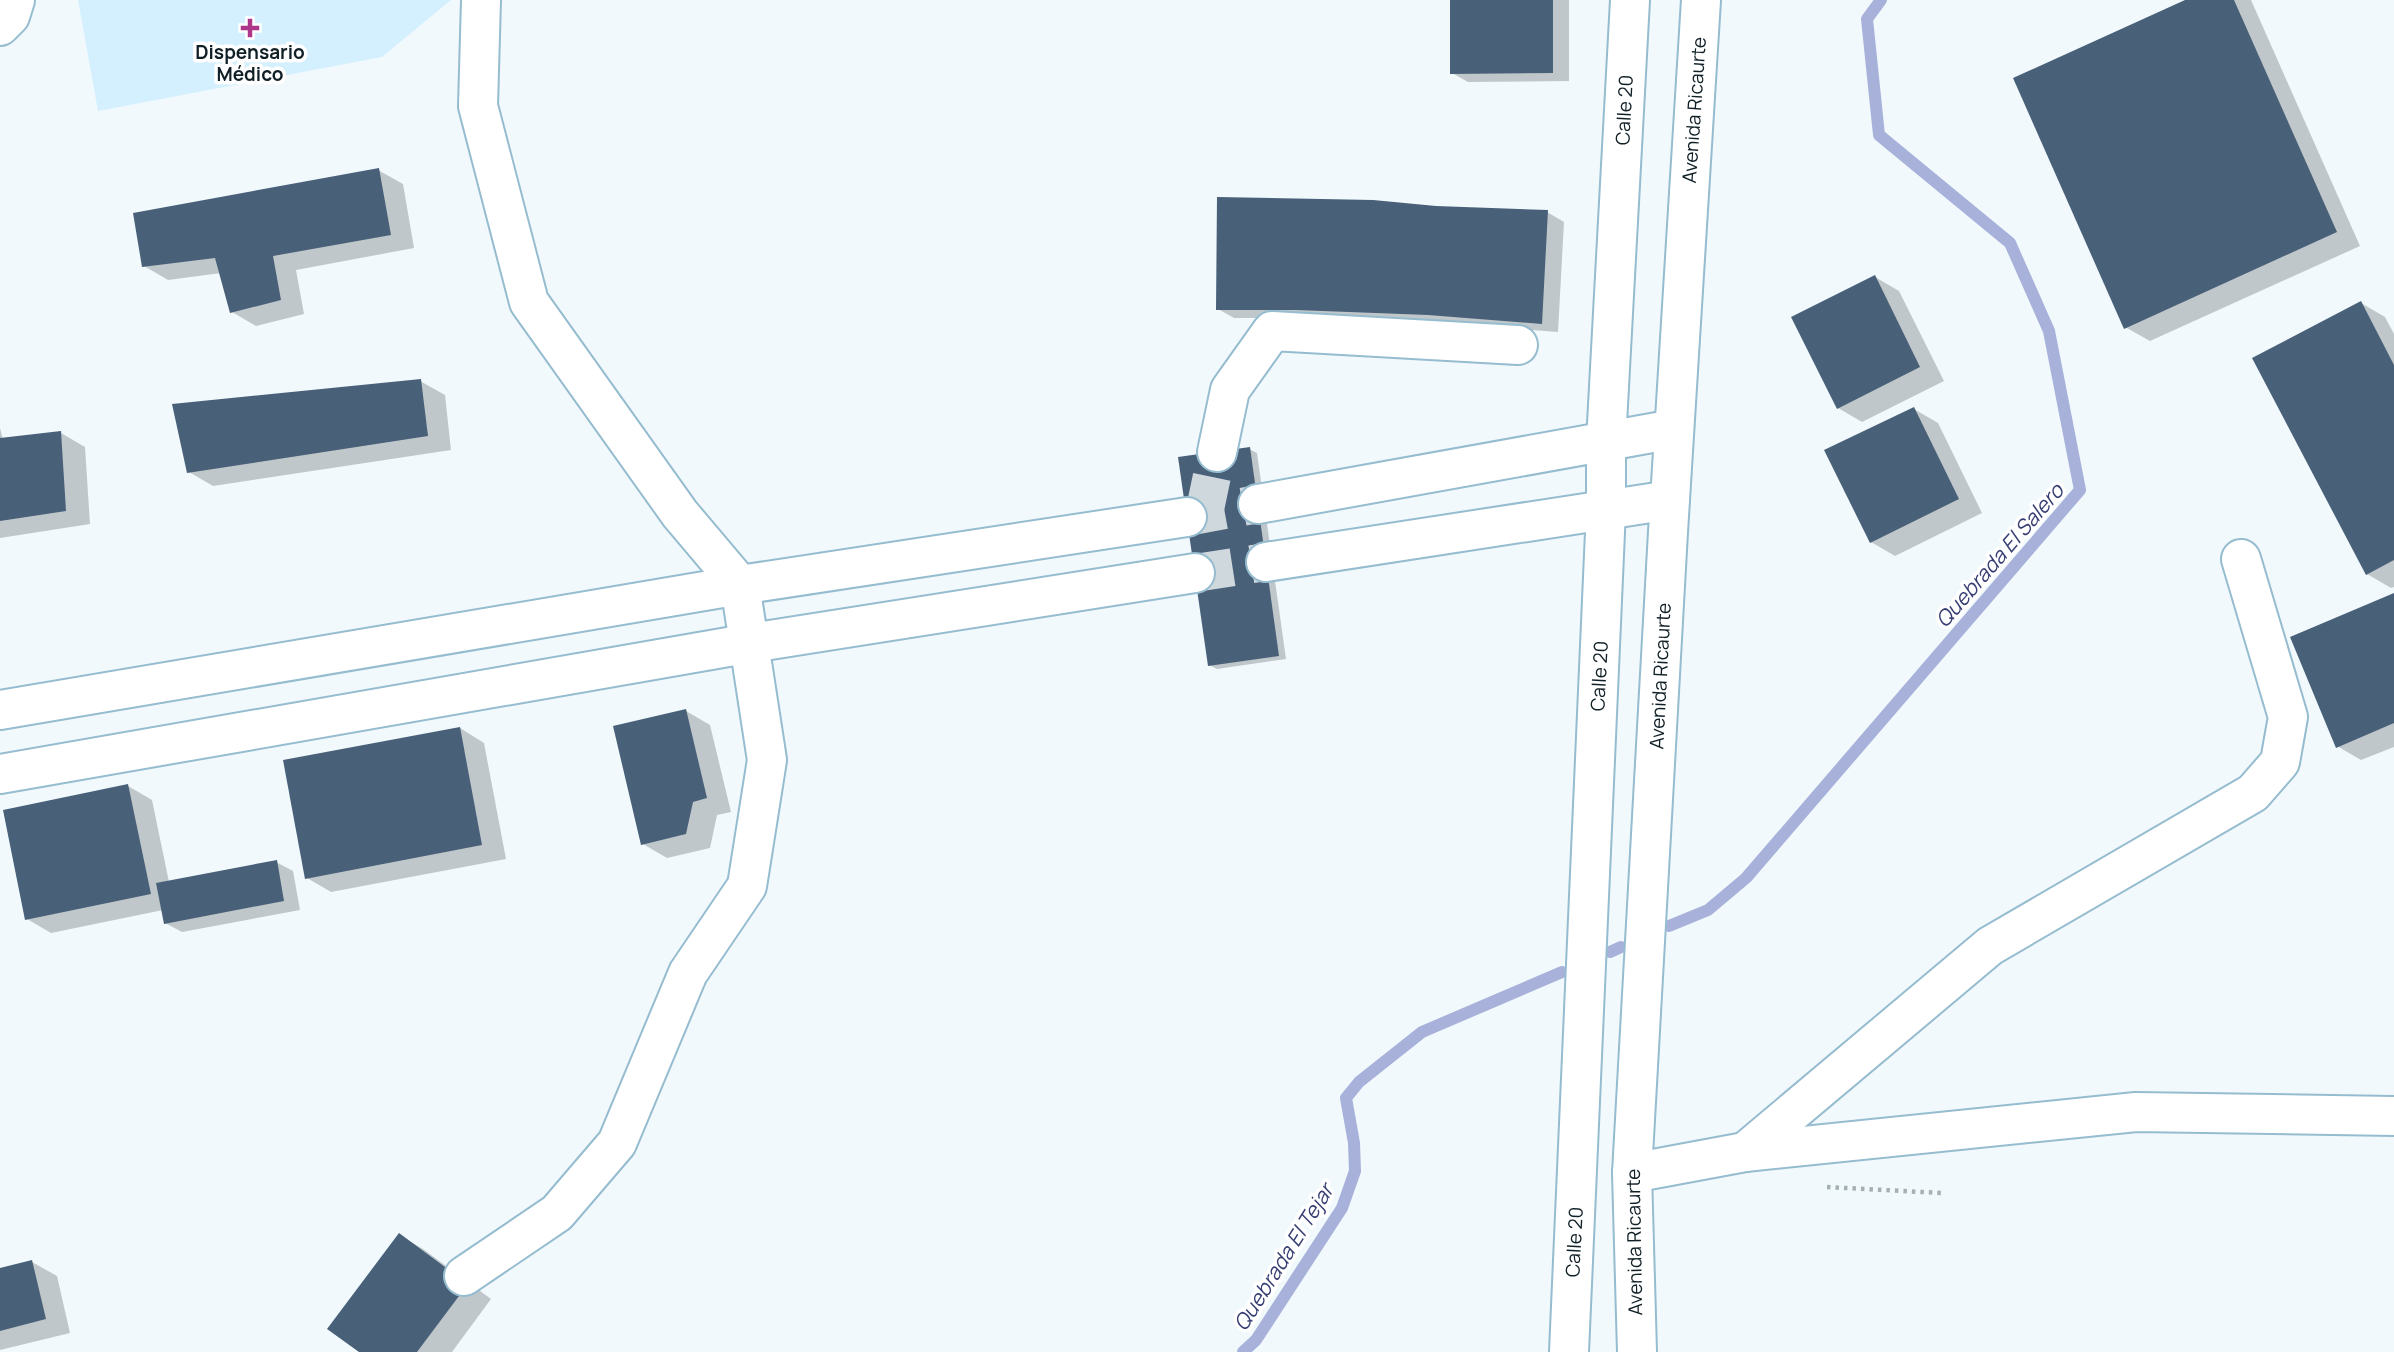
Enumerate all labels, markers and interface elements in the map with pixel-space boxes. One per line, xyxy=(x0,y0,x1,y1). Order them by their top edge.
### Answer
marker: Dispensario Médico xyxy=(240,18,260,38)
street label: Avenida Ricaurte xyxy=(1676,36,1712,184)
place label: Dispensario Médico xyxy=(195,39,305,87)
street label: Calle 20 xyxy=(1609,74,1639,146)
water label: Quebrada El Salero xyxy=(1929,476,2070,633)
street label: Avenida Ricaurte xyxy=(1643,602,1677,750)
street label: Calle 20 xyxy=(1584,640,1614,712)
street label: Avenida Ricaurte xyxy=(1620,1168,1648,1316)
water label: Quebrada El Tejar xyxy=(1227,1176,1341,1336)
street label: Calle 20 xyxy=(1559,1206,1589,1278)

